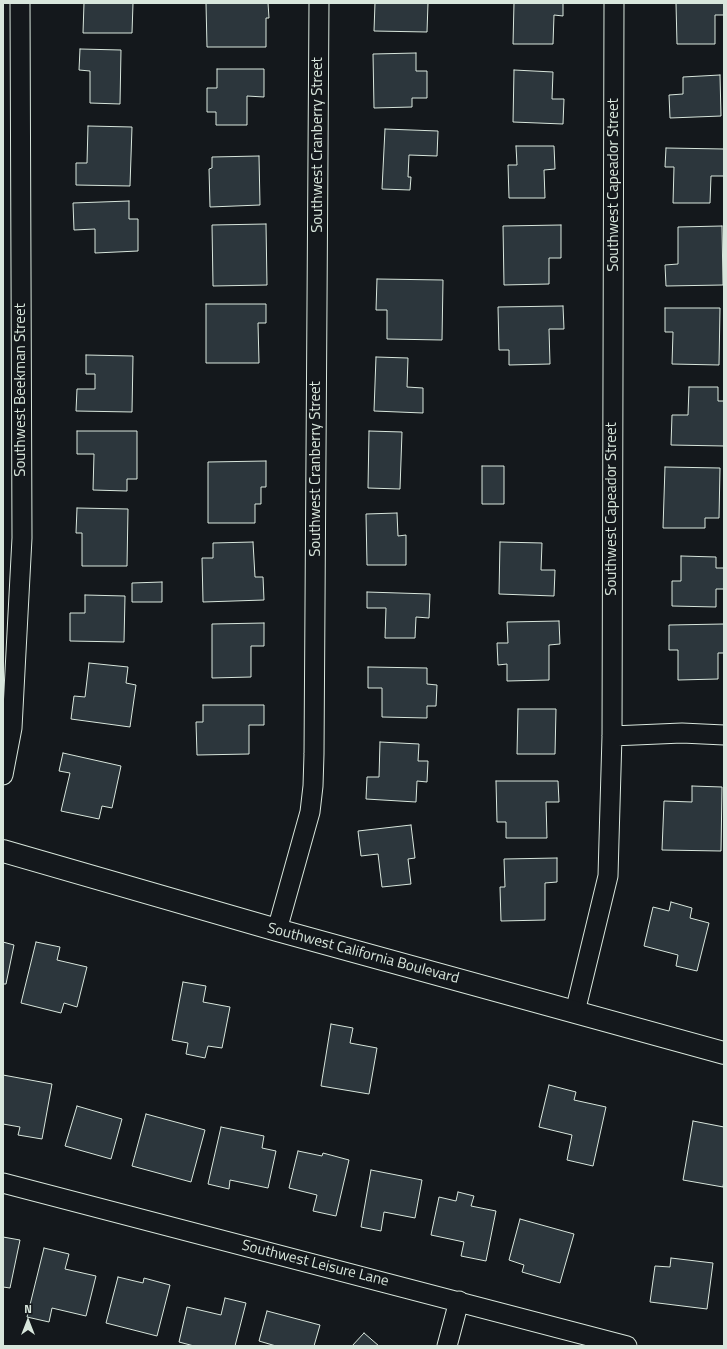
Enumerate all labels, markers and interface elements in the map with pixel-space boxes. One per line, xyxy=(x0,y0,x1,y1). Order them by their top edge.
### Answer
street label: Southwest Cranberry Street xyxy=(309,57,327,233)
street label: Southwest Capeador Street xyxy=(605,98,623,272)
street label: Southwest Beekman Street xyxy=(12,303,30,477)
street label: Southwest Cranberry Street xyxy=(307,381,325,557)
street label: Southwest Capeador Street xyxy=(603,422,621,596)
street label: Southwest California Boulevard xyxy=(265,920,461,988)
street label: Southwest Leisure Lane xyxy=(240,1237,390,1291)
north arrow xyxy=(8,1301,48,1341)
text: N xyxy=(24,1301,32,1317)

